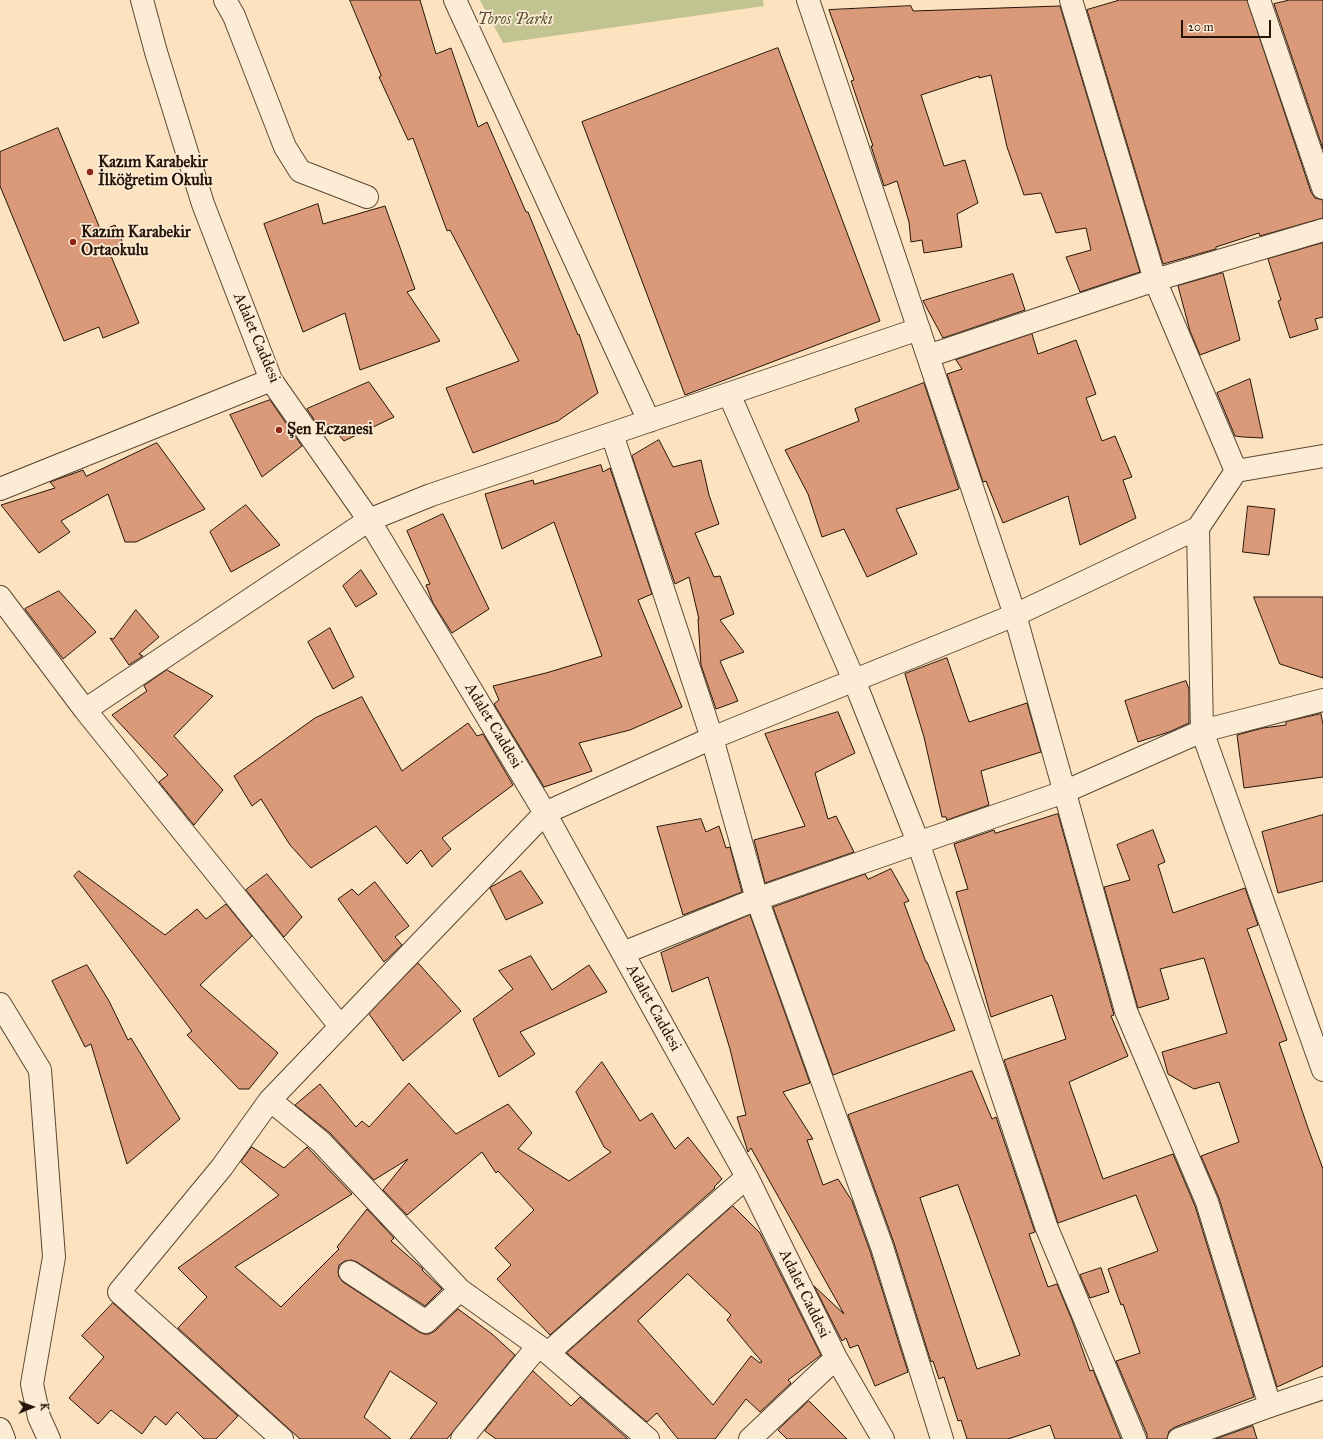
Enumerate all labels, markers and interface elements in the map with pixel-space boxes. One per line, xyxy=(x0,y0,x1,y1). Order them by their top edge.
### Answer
park label: Toros Parkı xyxy=(477,10,553,30)
scale bar xyxy=(1183,12,1273,38)
text: 20 m xyxy=(1188,20,1214,34)
place label: Kazım Karabekir İlköğretim Okulu xyxy=(98,153,212,191)
marker: Kazım Karabekir İlköğretim Okulu xyxy=(85,167,95,177)
place label: Kazım Karabekir Ortaokulu xyxy=(81,223,191,261)
marker: Kazım Karabekir Ortaokulu xyxy=(68,237,78,247)
street label: Adalet Caddesi xyxy=(228,290,284,386)
place label: Şen Eczanesi xyxy=(287,420,373,440)
marker: Şen Eczanesi xyxy=(274,425,284,435)
street label: Adalet Caddesi xyxy=(460,680,526,772)
street label: Adalet Caddesi xyxy=(621,961,685,1055)
street label: Adalet Caddesi xyxy=(774,1247,834,1341)
north arrow xyxy=(12,1387,52,1427)
text: K xyxy=(38,1403,51,1411)

